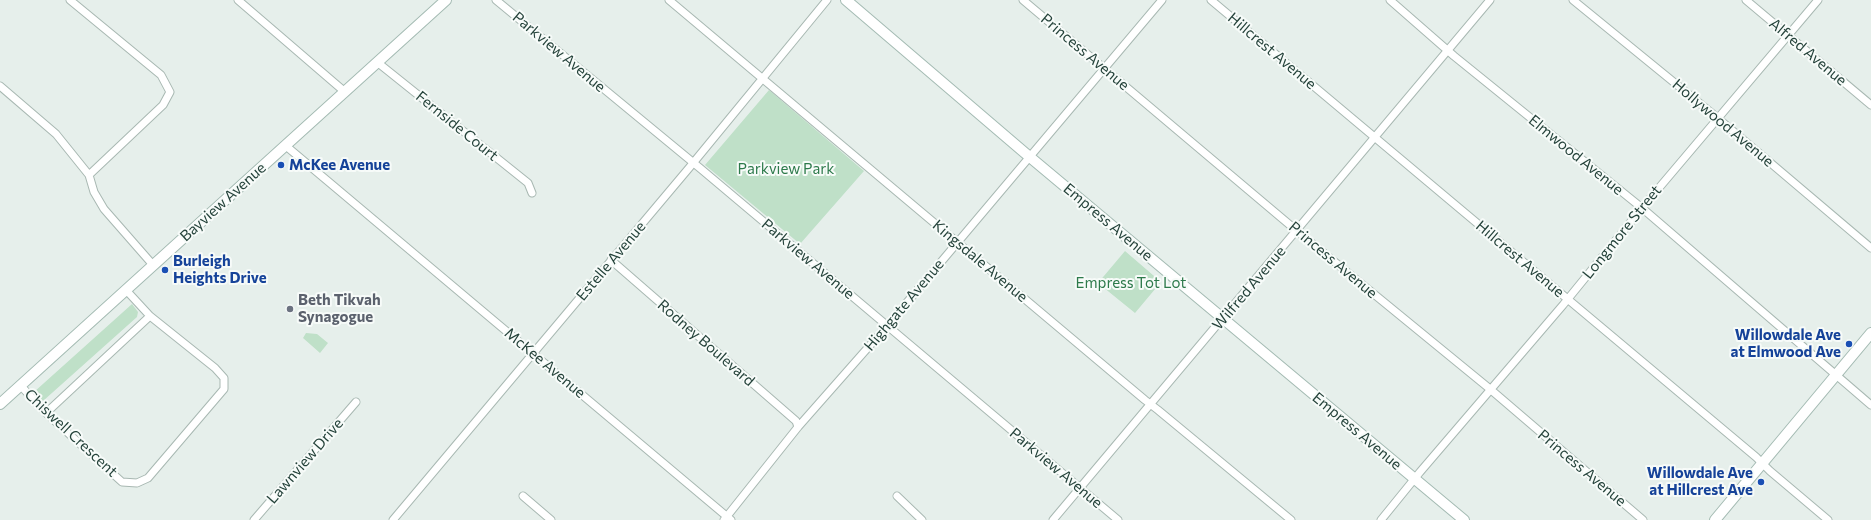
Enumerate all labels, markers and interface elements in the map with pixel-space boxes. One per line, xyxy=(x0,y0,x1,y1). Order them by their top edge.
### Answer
street label: Parkview Avenue xyxy=(509,8,609,96)
street label: Hillcrest Avenue xyxy=(1224,9,1320,93)
street label: Princess Avenue xyxy=(1037,10,1133,94)
street label: Alfred Avenue xyxy=(1766,14,1850,90)
street label: Hollywood Avenue xyxy=(1669,75,1777,171)
street label: Fernside Court xyxy=(412,87,502,165)
street label: Elmwood Avenue xyxy=(1525,111,1627,199)
place label: McKee Avenue xyxy=(289,156,390,174)
street label: Bayview Avenue xyxy=(176,159,270,245)
marker: McKee Avenue xyxy=(276,160,286,170)
park label: Parkview Park xyxy=(738,160,834,178)
street label: Empress Avenue xyxy=(1060,179,1156,265)
street label: Longmore Street xyxy=(1579,182,1665,282)
street label: Parkview Avenue xyxy=(758,215,858,303)
street label: Kingsdale Avenue xyxy=(929,216,1031,306)
street label: Hillcrest Avenue xyxy=(1472,217,1568,301)
street label: Estelle Avenue xyxy=(573,218,649,304)
street label: Princess Avenue xyxy=(1285,218,1381,302)
street label: Wilfred Avenue xyxy=(1209,242,1289,334)
place label: Burleigh Heights Drive xyxy=(173,252,267,287)
street label: Highgate Avenue xyxy=(860,255,948,355)
marker: Burleigh Heights Drive xyxy=(160,265,170,275)
park label: Empress Tot Lot xyxy=(1076,274,1186,292)
place label: Beth Tikvah Synagogue xyxy=(298,291,381,326)
street label: Rodney Boulevard xyxy=(654,296,758,390)
marker: Beth Tikvah Synagogue xyxy=(285,304,295,314)
street label: McKee Avenue xyxy=(501,324,589,402)
place label: Willowdale Ave at Elmwood Ave xyxy=(1730,326,1841,361)
marker: Willowdale Ave at Elmwood Ave xyxy=(1844,339,1854,349)
street label: Chiswell Crescent xyxy=(21,385,121,481)
street label: Empress Avenue xyxy=(1309,388,1405,474)
street label: Lawnview Drive xyxy=(263,415,347,507)
street label: Parkview Avenue xyxy=(1006,424,1106,512)
street label: Princess Avenue xyxy=(1534,426,1630,510)
place label: Willowdale Ave at Hillcrest Ave xyxy=(1647,464,1753,499)
marker: Willowdale Ave at Hillcrest Ave xyxy=(1756,477,1766,487)

